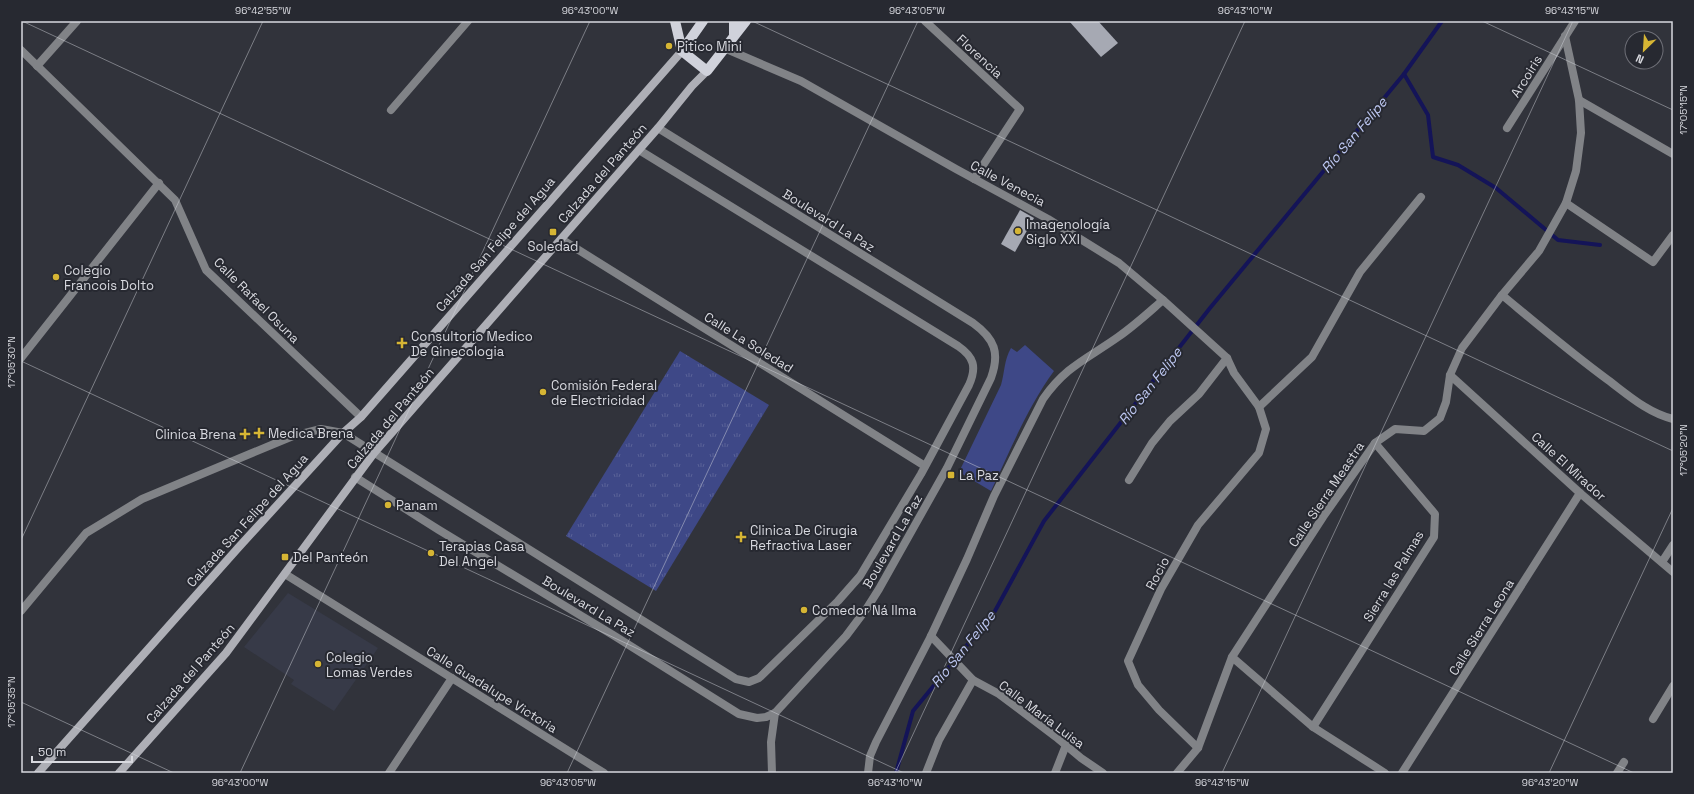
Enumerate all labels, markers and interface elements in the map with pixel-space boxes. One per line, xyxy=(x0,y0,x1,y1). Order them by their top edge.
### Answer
text: 96°42'55"W xyxy=(235,4,291,17)
text: 96°43'00"W xyxy=(562,4,619,17)
text: 96°43'05"W xyxy=(889,4,945,17)
text: 96°43'10"W xyxy=(1218,4,1272,17)
text: 96°43'15"W xyxy=(1545,4,1599,17)
north arrow xyxy=(1624,30,1664,70)
street label: Florencia xyxy=(953,31,1007,82)
place label: Pitico Mini xyxy=(677,38,742,55)
marker: Pitico Mini xyxy=(664,41,674,51)
text: N xyxy=(1633,51,1646,67)
street label: Arcoiris xyxy=(1507,52,1546,101)
text: 17°05'15"N xyxy=(1677,85,1690,135)
water label: Río San Felipe xyxy=(1317,93,1391,177)
street label: Calzada del Panteón xyxy=(554,120,651,227)
street label: Calle Venecia xyxy=(967,157,1049,211)
street label: Calzada San Felipe del Agua xyxy=(432,173,559,315)
street label: Boulevard La Paz xyxy=(779,185,878,256)
place label: Imagenología Siglo XXI xyxy=(1026,216,1110,248)
marker: Imagenología Siglo XXI xyxy=(1013,226,1023,236)
marker: Soledad xyxy=(548,227,558,237)
place label: Soledad xyxy=(528,238,578,255)
street label: Calle Rafael Osuna xyxy=(210,254,304,347)
place label: Colegio Francois Dolto xyxy=(64,262,154,294)
marker: Colegio Francois Dolto xyxy=(51,272,61,282)
street label: Calle La Soledad xyxy=(701,308,797,377)
place label: Consultorio Medico De Ginecologia xyxy=(411,328,533,360)
text: 17°05'30"N xyxy=(5,336,18,388)
marker: Consultorio Medico De Ginecologia xyxy=(396,337,408,349)
water label: Río San Felipe xyxy=(1114,343,1186,428)
street label: Calzada del Panteón xyxy=(343,364,438,473)
place label: Comisión Federal de Electricidad xyxy=(551,377,657,409)
marker: Comisión Federal de Electricidad xyxy=(538,387,548,397)
text: 17°05'20"N xyxy=(1677,424,1690,476)
place label: Medica Brena xyxy=(268,425,354,442)
place label: Clinica Brena xyxy=(155,426,237,443)
marker: Medica Brena xyxy=(253,427,265,439)
marker: Clinica Brena xyxy=(239,428,251,440)
street label: Calle El Mirador xyxy=(1528,428,1610,504)
street label: Calle Sierra Meastra xyxy=(1285,438,1368,550)
street label: Calzada San Felipe del Agua xyxy=(183,450,312,591)
place label: La Paz xyxy=(959,467,999,484)
marker: La Paz xyxy=(946,470,956,480)
street label: Boulevard La Paz xyxy=(859,491,926,591)
place label: Panam xyxy=(396,497,438,514)
marker: Panam xyxy=(383,500,393,510)
place label: Clinica De Cirugia Refractiva Laser xyxy=(750,522,858,554)
street label: Sierra las Palmas xyxy=(1359,527,1428,625)
marker: Clinica De Cirugia Refractiva Laser xyxy=(735,531,747,543)
place label: Terapias Casa Del Angel xyxy=(439,538,525,570)
marker: Terapias Casa Del Angel xyxy=(426,548,436,558)
place label: Del Panteón xyxy=(293,549,368,566)
marker: Del Panteón xyxy=(280,552,290,562)
street label: Rocio xyxy=(1142,554,1173,593)
street label: Boulevard La Paz xyxy=(539,572,639,641)
street label: Calle Sierra Leona xyxy=(1445,575,1518,679)
place label: Comedor Ná Ilma xyxy=(812,602,917,619)
marker: Comedor Ná Ilma xyxy=(799,605,809,615)
water label: Río San Felipe xyxy=(927,607,1000,691)
street label: Calzada del Panteón xyxy=(142,620,239,727)
street label: Calle Guadalupe Victoria xyxy=(423,642,561,737)
place label: Colegio Lomas Verdes xyxy=(326,649,413,681)
marker: Colegio Lomas Verdes xyxy=(313,659,323,669)
text: 17°05'35"N xyxy=(5,676,18,728)
street label: Calle María Luisa xyxy=(995,677,1088,753)
scale bar xyxy=(32,738,132,764)
text: 50 m xyxy=(38,744,66,760)
text: 96°43'00"W xyxy=(212,776,269,789)
text: 96°43'05"W xyxy=(540,776,596,789)
text: 96°43'10"W xyxy=(868,776,922,789)
text: 96°43'15"W xyxy=(1195,776,1249,789)
text: 96°43'20"W xyxy=(1522,776,1578,789)

